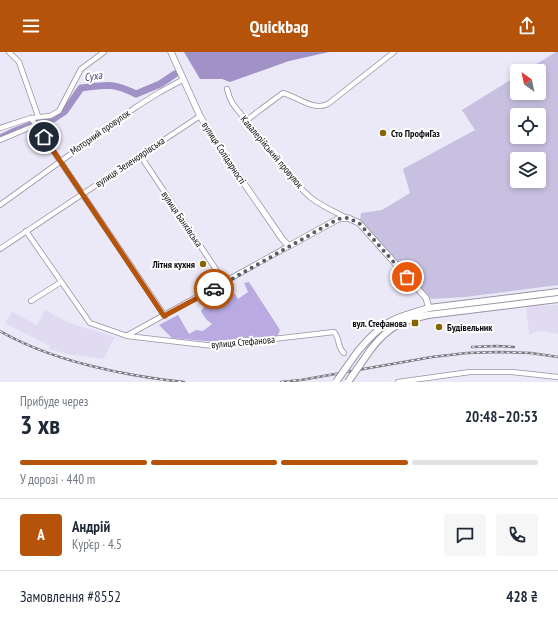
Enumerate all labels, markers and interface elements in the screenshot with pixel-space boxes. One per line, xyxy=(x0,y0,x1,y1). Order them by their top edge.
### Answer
icon: menu xyxy=(20,15,42,37)
text: Quickbag xyxy=(249,15,309,38)
icon: share xyxy=(516,15,538,37)
north arrow xyxy=(510,64,546,100)
map controls xyxy=(510,64,546,188)
water label: Суха xyxy=(83,68,104,84)
street label: Моторний провулок xyxy=(67,106,133,158)
button: locate xyxy=(510,108,546,144)
street label: Кавалерійський провулок xyxy=(238,113,306,191)
street label: вулиця Солідарності xyxy=(199,119,249,187)
pin xyxy=(27,120,61,154)
icon: home xyxy=(33,126,55,148)
place label: Сто ПрофиГаз xyxy=(391,127,440,140)
marker: Сто ПрофиГаз xyxy=(378,128,388,138)
street label: вулиця Зеленоярівська xyxy=(93,134,167,190)
button: layers xyxy=(510,152,546,188)
street label: вулиця Банківська xyxy=(159,189,205,249)
place label: Літня кухня xyxy=(151,258,195,271)
marker: Літня кухня xyxy=(198,259,208,269)
pin xyxy=(390,260,424,294)
icon: bag xyxy=(396,266,418,288)
courier xyxy=(194,269,234,309)
icon: car xyxy=(203,278,225,300)
place label: вул. Стефанова xyxy=(352,317,407,330)
marker: вул. Стефанова xyxy=(410,318,420,328)
place label: Будівельник xyxy=(447,321,493,334)
marker: Будівельник xyxy=(434,322,444,332)
street label: вулиця Стефанова xyxy=(211,333,275,351)
text: Прибуде через xyxy=(20,393,88,410)
text: 20:48–20:53 xyxy=(465,407,538,426)
text: 3 хв xyxy=(20,408,60,441)
text: У дорозі · 440 m xyxy=(20,471,95,488)
button: chat xyxy=(444,514,486,556)
button: phone xyxy=(496,514,538,556)
text: Андрій xyxy=(72,517,110,536)
text: А xyxy=(37,525,45,544)
text: Кур’єр · 4.5 xyxy=(72,536,122,553)
text: Замовлення #8552 xyxy=(20,587,121,606)
text: 428 ₴ xyxy=(506,587,538,606)

